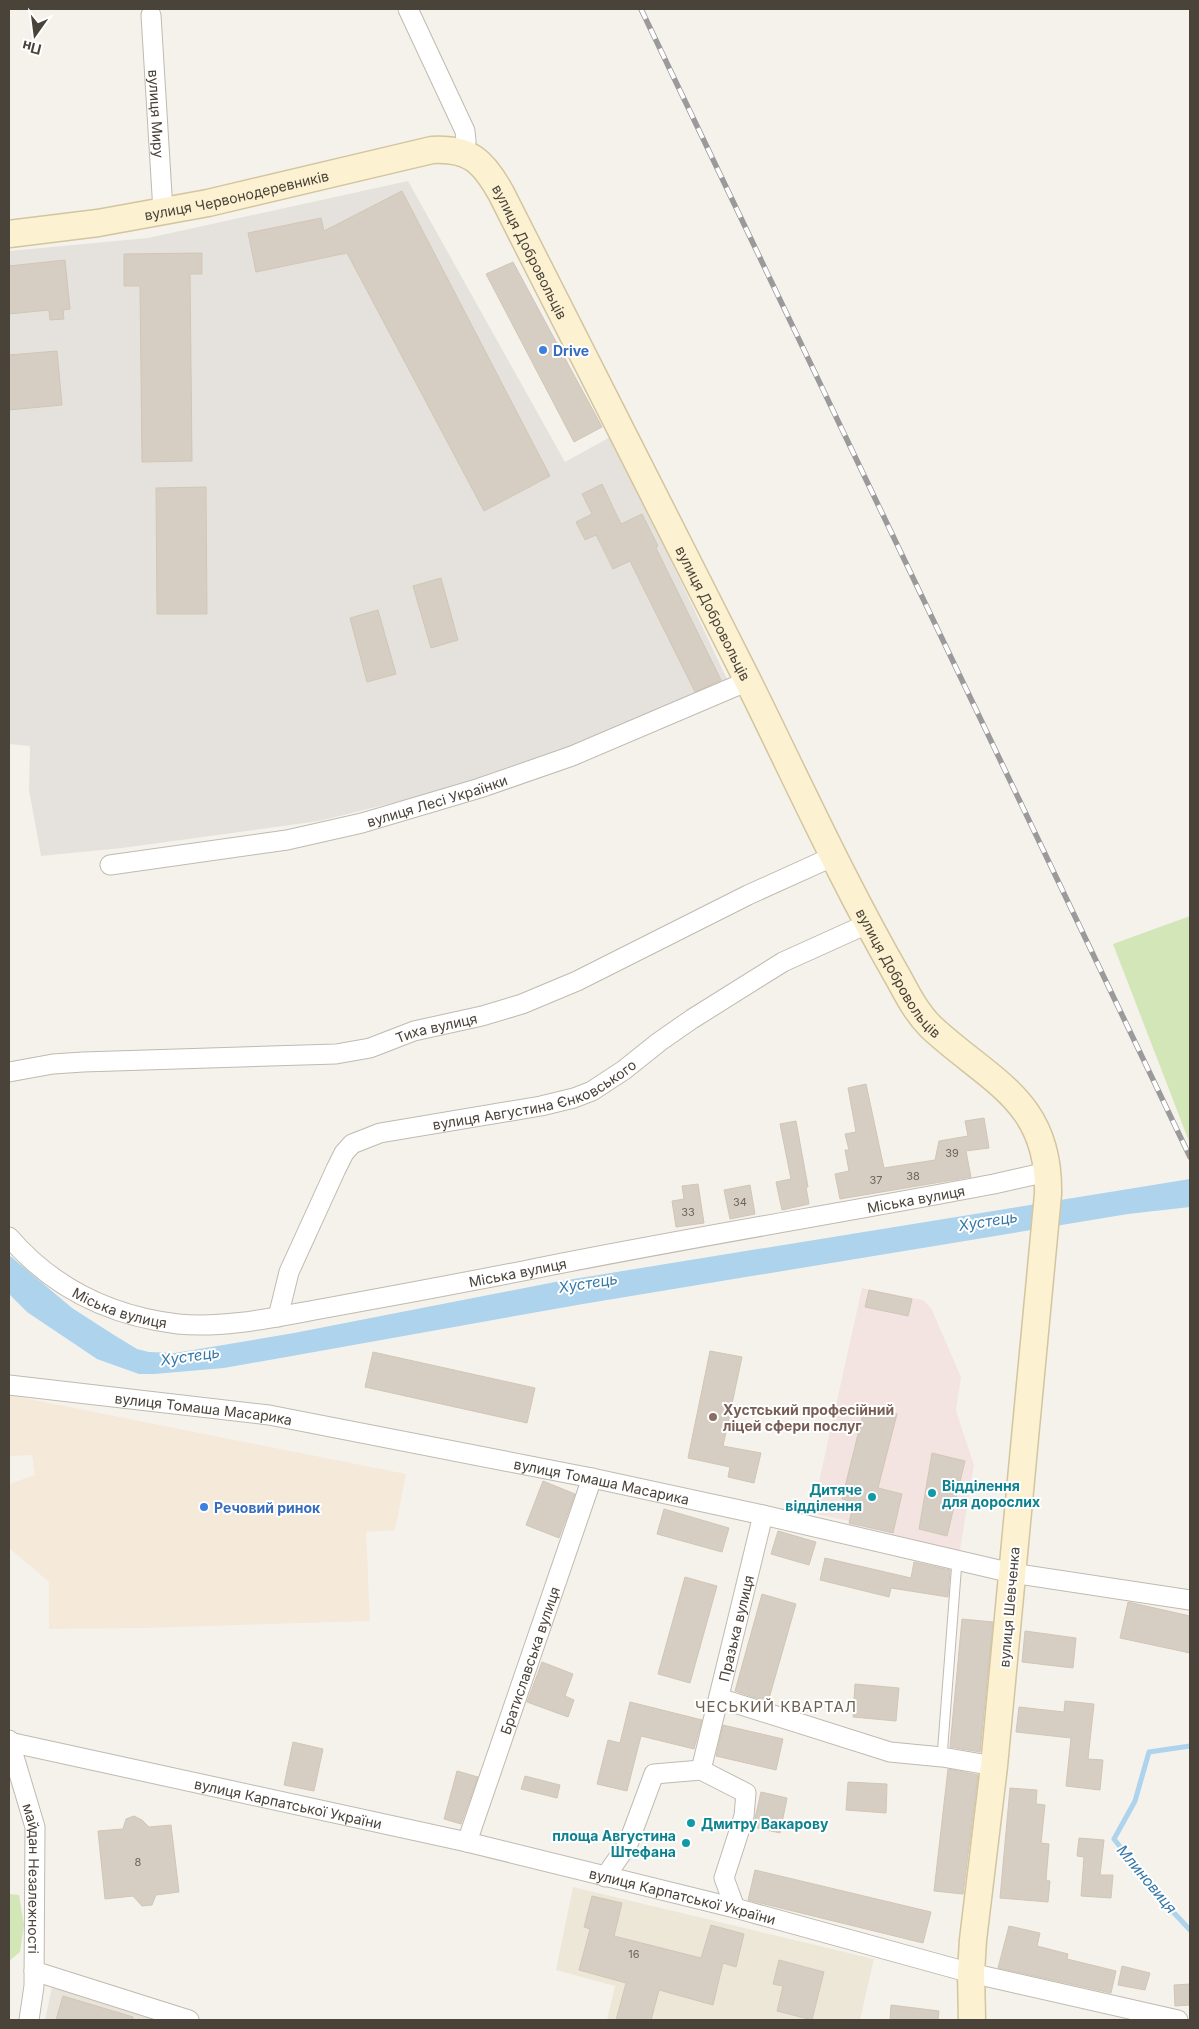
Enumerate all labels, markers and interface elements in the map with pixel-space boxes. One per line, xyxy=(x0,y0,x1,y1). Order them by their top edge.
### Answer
north arrow xyxy=(10,10,60,60)
text: Пн xyxy=(20,38,43,59)
street label: вулиця Миру xyxy=(146,69,168,159)
street label: вулиця Червонодеревників xyxy=(143,166,330,223)
street label: вулиця Добровольців xyxy=(489,181,572,322)
place label: Drive xyxy=(553,342,589,359)
marker: Drive xyxy=(537,344,549,356)
street label: вулиця Добровольців xyxy=(673,543,755,683)
street label: вулиця Лесі Українки xyxy=(365,771,509,830)
street label: вулиця Добровольців xyxy=(853,905,945,1041)
street label: Тиха вулиця xyxy=(393,1009,479,1046)
street label: вулиця Августина Єнковського xyxy=(431,1055,639,1133)
house number: 39 xyxy=(945,1146,959,1160)
house number: 38 xyxy=(906,1169,920,1183)
house number: 37 xyxy=(869,1173,883,1187)
street label: Міська вулиця xyxy=(866,1181,966,1216)
house number: 34 xyxy=(733,1195,747,1209)
house number: 33 xyxy=(681,1205,695,1219)
water label: Хустець xyxy=(956,1207,1019,1235)
street label: Міська вулиця xyxy=(467,1254,568,1290)
water label: Хустець xyxy=(556,1269,619,1297)
street label: Міська вулиця xyxy=(70,1283,168,1331)
water label: Хустець xyxy=(158,1342,221,1370)
street label: вулиця Томаша Масарика xyxy=(114,1389,294,1428)
place label: Хустський професійний ліцей сфери послуг xyxy=(723,1401,894,1434)
marker: Хустський професійний ліцей сфери послуг xyxy=(707,1411,719,1423)
street label: вулиця Томаша Масарика xyxy=(513,1454,691,1507)
place label: Відділення для дорослих xyxy=(942,1477,1040,1510)
place label: Дитяче відділення xyxy=(785,1481,862,1514)
marker: Відділення для дорослих xyxy=(926,1487,938,1499)
marker: Дитяче відділення xyxy=(866,1491,878,1503)
place label: Речовий ринок xyxy=(214,1499,321,1516)
marker: Речовий ринок xyxy=(198,1501,210,1513)
street label: вулиця Шевченка xyxy=(995,1546,1023,1668)
street label: Празька вулиця xyxy=(714,1573,757,1683)
street label: Братиславська вулиця xyxy=(496,1584,563,1737)
district label: ЧЕСЬКИЙ КВАРТАЛ xyxy=(695,1697,857,1716)
street label: вулиця Карпатської України xyxy=(193,1774,384,1832)
street label: майдан Незалежності xyxy=(20,1801,44,1954)
place label: Дмитру Вакарову xyxy=(701,1815,829,1832)
marker: Дмитру Вакарову xyxy=(685,1817,697,1829)
place label: площа Августина Штефана xyxy=(552,1827,676,1860)
marker: площа Августина Штефана xyxy=(680,1837,692,1849)
water label: Млиновиця xyxy=(1113,1841,1181,1917)
house number: 8 xyxy=(135,1855,142,1869)
street label: вулиця Карпатської України xyxy=(588,1864,778,1927)
house number: 16 xyxy=(628,1947,640,1961)

